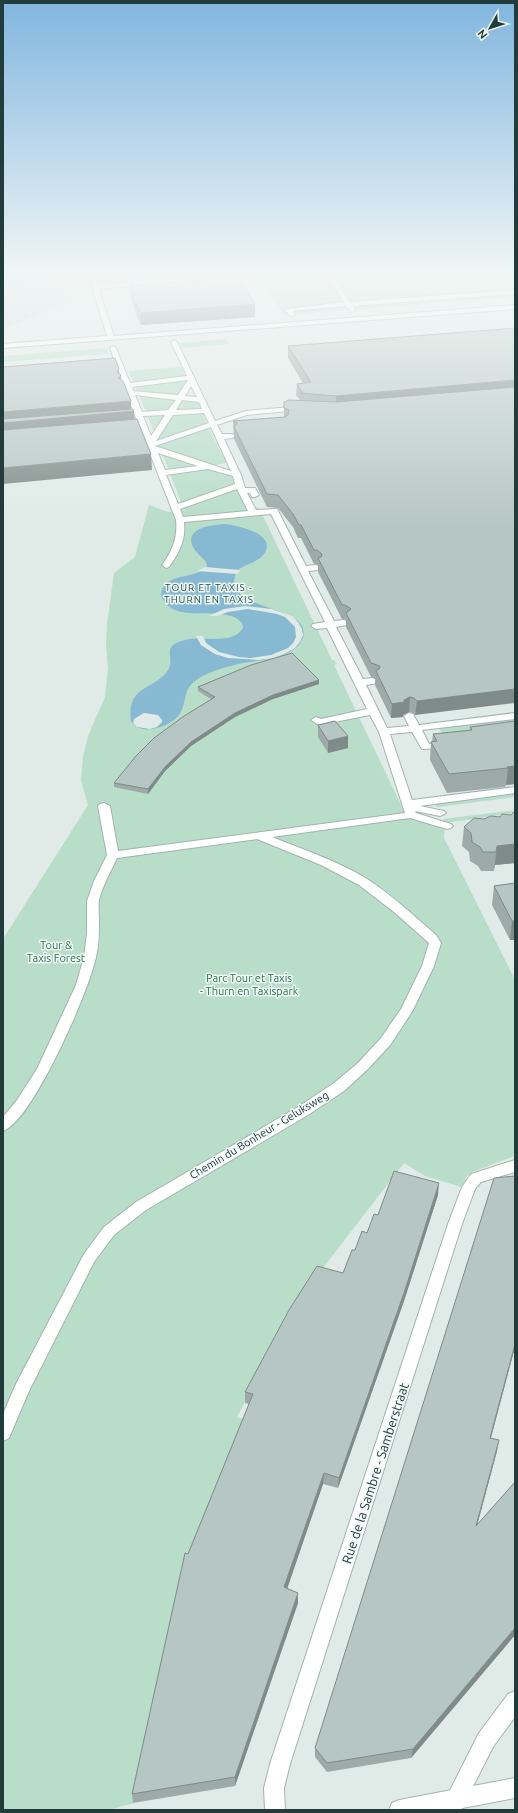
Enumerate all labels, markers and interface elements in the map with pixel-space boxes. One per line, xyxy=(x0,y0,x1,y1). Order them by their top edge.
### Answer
north arrow xyxy=(470,8,510,48)
text: N xyxy=(475,27,489,41)
district label: TOUR ET TAXIS - THURN EN TAXIS xyxy=(164,582,254,605)
park label: Tour & Taxis Forest xyxy=(27,939,86,964)
park label: Parc Tour et Taxis - Thurn en Taxispark xyxy=(200,972,299,997)
street label: Chemin du Bonheur - Geluksweg xyxy=(187,1089,331,1181)
street label: Rue de la Sambre - Samberstraat xyxy=(339,1381,411,1565)

